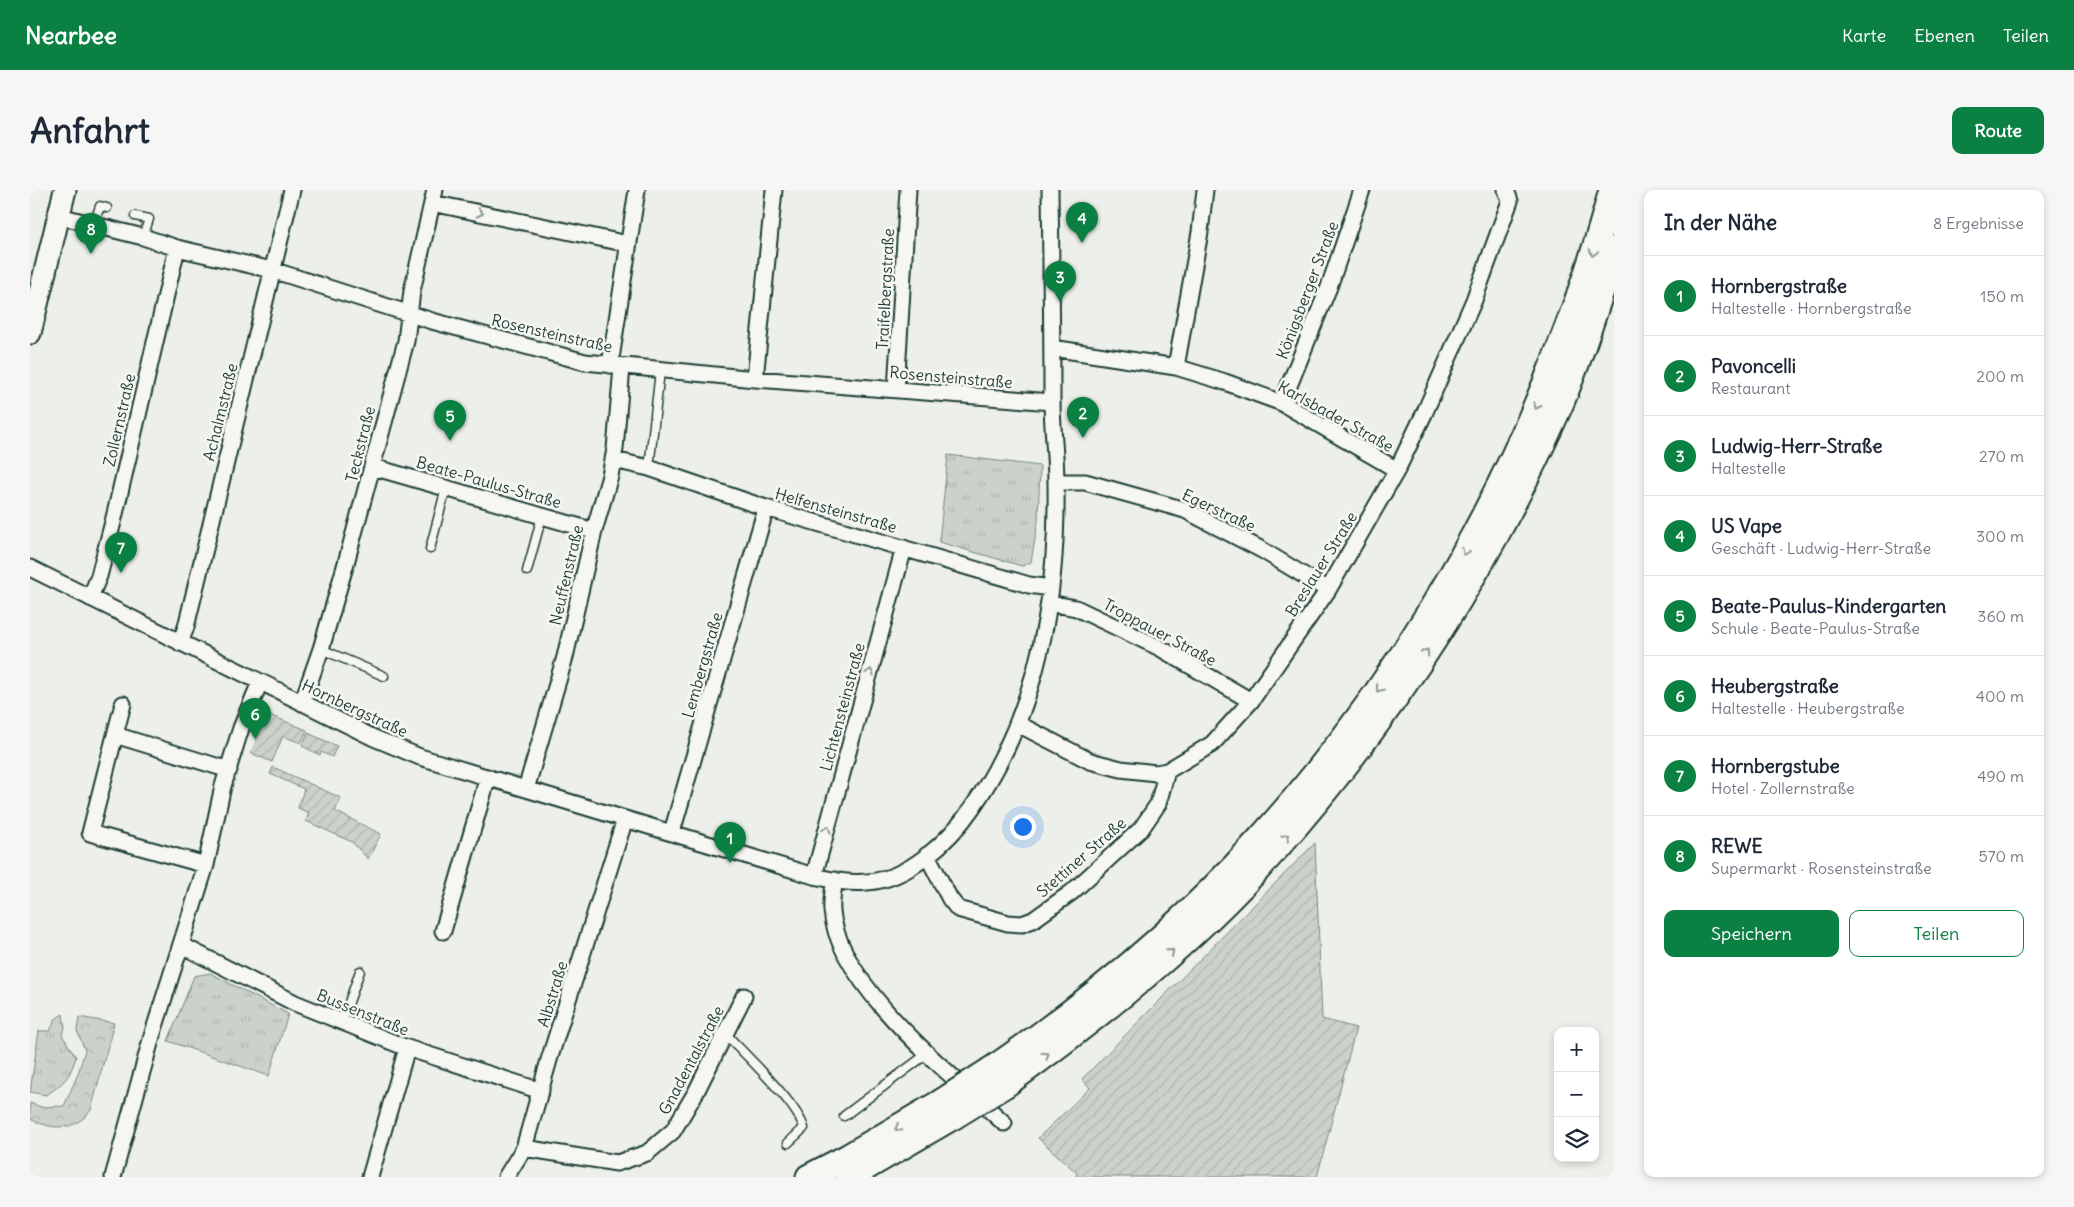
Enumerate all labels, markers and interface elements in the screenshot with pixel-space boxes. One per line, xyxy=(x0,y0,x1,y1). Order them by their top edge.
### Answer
text: Nearbee xyxy=(25,20,117,50)
text: Karte xyxy=(1842,24,1886,47)
text: Ebenen xyxy=(1914,24,1975,47)
text: Teilen xyxy=(2003,24,2049,47)
button: Route xyxy=(1952,107,2044,154)
text: Anfahrt xyxy=(30,108,150,152)
pin: 4 xyxy=(1066,202,1098,243)
one-way arrow xyxy=(475,207,484,218)
text: In der Nähe xyxy=(1664,209,1777,236)
pin: 8 xyxy=(75,213,107,254)
text: 8 Ergebnisse xyxy=(1933,213,2024,233)
street label: Königsberger Straße xyxy=(1271,218,1343,362)
street label: Traifelbergstraße xyxy=(872,228,898,350)
one-way arrow xyxy=(1588,249,1598,257)
pin: 3 xyxy=(1044,261,1076,302)
text: Hornbergstraße xyxy=(1711,274,1847,298)
text: 1 xyxy=(1677,286,1683,306)
text: 150 m xyxy=(1980,286,2024,306)
text: Haltestelle · Hornbergstraße xyxy=(1711,298,1912,318)
street label: Rosensteinstraße xyxy=(489,309,615,357)
text: Pavoncelli xyxy=(1711,354,1796,378)
street label: Achalmstraße xyxy=(198,361,242,463)
street label: Rosensteinstraße xyxy=(889,362,1013,392)
text: 2 xyxy=(1676,366,1684,386)
text: 200 m xyxy=(1976,366,2024,386)
street label: Zollernstraße xyxy=(99,372,139,468)
street label: Karlsbader Straße xyxy=(1275,376,1397,456)
text: Restaurant xyxy=(1711,378,1791,398)
pin: 2 xyxy=(1067,397,1099,438)
pin: 5 xyxy=(434,400,466,441)
one-way arrow xyxy=(1532,401,1543,410)
street label: Teckstraße xyxy=(341,404,379,484)
text: Ludwig-Herr-Straße xyxy=(1711,434,1882,458)
text: 3 xyxy=(1675,446,1685,466)
text: 270 m xyxy=(1979,446,2024,466)
street label: Beate-Paulus-Straße xyxy=(414,452,564,512)
text: Haltestelle xyxy=(1711,458,1786,478)
street label: Helfensteinstraße xyxy=(773,483,899,537)
street label: Egerstraße xyxy=(1179,484,1259,536)
street label: Breslauer Straße xyxy=(1281,508,1361,620)
text: US Vape xyxy=(1711,514,1782,538)
street label: Neuffenstraße xyxy=(545,523,587,627)
text: 4 xyxy=(1675,526,1685,546)
text: 300 m xyxy=(1976,526,2024,546)
pin: 7 xyxy=(105,532,137,573)
text: Geschäft · Ludwig-Herr-Straße xyxy=(1711,538,1931,558)
one-way arrow xyxy=(1461,546,1471,555)
street label: Troppauer Straße xyxy=(1100,594,1220,670)
text: Beate-Paulus-Kindergarten xyxy=(1711,594,1946,618)
text: 5 xyxy=(1675,606,1685,626)
text: 360 m xyxy=(1977,606,2024,626)
street label: Lembergstraße xyxy=(677,610,727,720)
text: Schule · Beate-Paulus-Straße xyxy=(1711,618,1920,638)
street label: Lichtensteinstraße xyxy=(815,641,869,773)
one-way arrow xyxy=(1420,648,1430,657)
one-way arrow xyxy=(865,669,875,677)
text: Heubergstraße xyxy=(1711,674,1839,698)
street label: Hornbergstraße xyxy=(299,675,411,741)
one-way arrow xyxy=(1376,683,1385,693)
text: 6 xyxy=(1675,686,1685,706)
text: 400 m xyxy=(1976,686,2024,706)
pin: 6 xyxy=(239,698,271,739)
text: Haltestelle · Heubergstraße xyxy=(1711,698,1905,718)
text: Hornbergstube xyxy=(1711,754,1840,778)
text: 7 xyxy=(1676,766,1684,786)
text: 490 m xyxy=(1977,766,2024,786)
text: Hotel · Zollernstraße xyxy=(1711,778,1855,798)
street label: Stettiner Straße xyxy=(1032,813,1130,901)
your location xyxy=(1010,814,1036,840)
pin: 1 xyxy=(714,822,746,863)
one-way arrow xyxy=(821,824,832,833)
one-way arrow xyxy=(1280,834,1288,843)
text: REWE xyxy=(1711,834,1763,858)
text: 8 xyxy=(1675,846,1685,866)
text: 570 m xyxy=(1979,846,2024,866)
text: Supermarkt · Rosensteinstraße xyxy=(1711,858,1932,878)
button: Speichern xyxy=(1664,910,1839,957)
button: Teilen xyxy=(1849,910,2024,957)
one-way arrow xyxy=(1166,949,1175,958)
street label: Albstraße xyxy=(532,958,572,1030)
street label: Bussenstraße xyxy=(314,984,412,1040)
street label: Gnadentalstraße xyxy=(654,1002,728,1118)
map controls xyxy=(1554,1027,1599,1162)
button: + xyxy=(1554,1027,1599,1072)
one-way arrow xyxy=(1040,1052,1050,1061)
button: − xyxy=(1554,1072,1599,1117)
button: layers xyxy=(1554,1117,1599,1162)
one-way arrow xyxy=(895,1122,904,1132)

